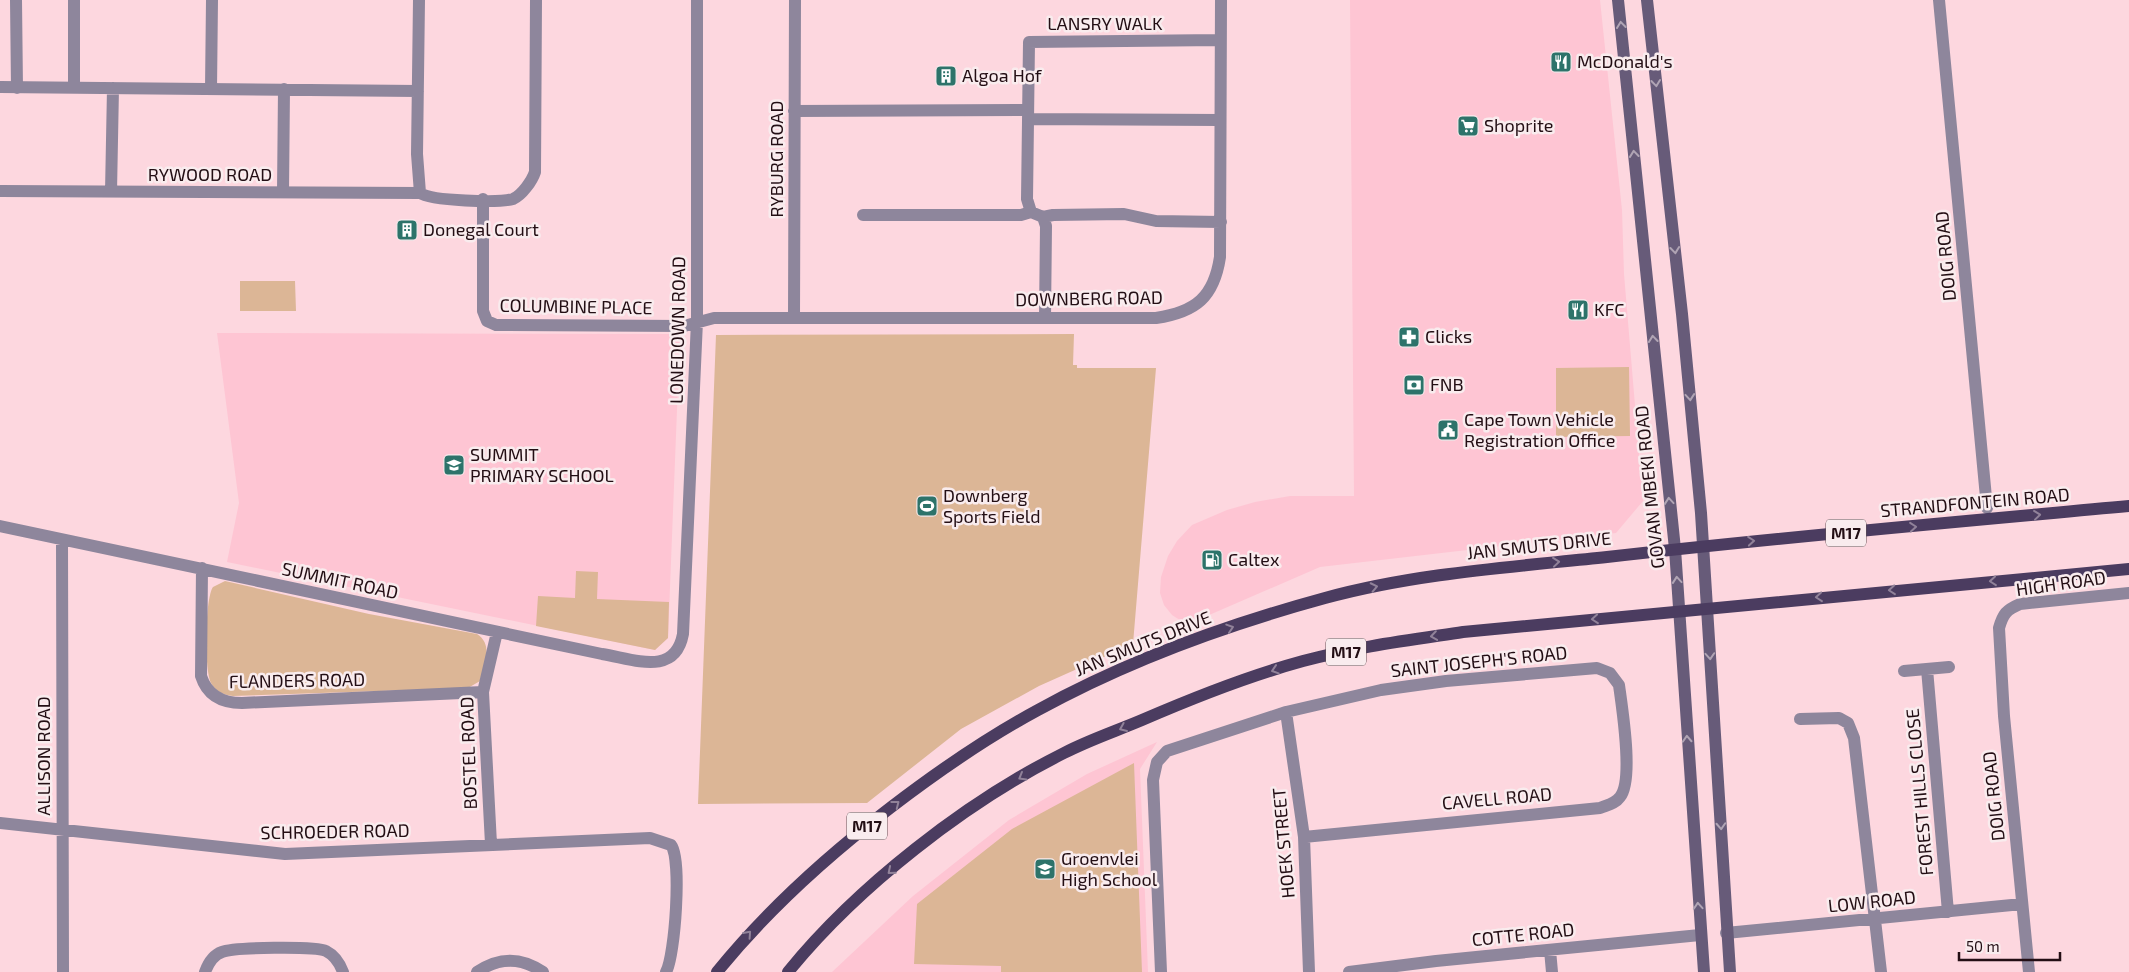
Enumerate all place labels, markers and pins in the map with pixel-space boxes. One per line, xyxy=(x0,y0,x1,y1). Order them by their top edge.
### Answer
restaurant icon: McDonald's xyxy=(1549,50,1573,74)
place label: McDonald's xyxy=(1577,50,1673,72)
building icon: Algoa Hof xyxy=(934,64,958,88)
place label: Algoa Hof xyxy=(962,64,1043,86)
supermarket icon: Shoprite xyxy=(1456,114,1480,138)
place label: Shoprite xyxy=(1484,114,1553,136)
building icon: Donegal Court xyxy=(395,218,419,242)
place label: Donegal Court xyxy=(423,218,539,240)
restaurant icon: KFC xyxy=(1566,298,1590,322)
place label: KFC xyxy=(1594,298,1624,320)
pharmacy icon: Clicks xyxy=(1397,325,1421,349)
place label: Clicks xyxy=(1425,325,1472,347)
bank icon: FNB xyxy=(1402,373,1426,397)
place label: FNB xyxy=(1430,373,1464,395)
place label: Cape Town Vehicle Registration Office xyxy=(1464,408,1615,451)
public building icon: Cape Town Vehicle Registration Office xyxy=(1436,418,1460,442)
place label: SUMMIT PRIMARY SCHOOL xyxy=(470,443,614,486)
school or university icon: SUMMIT PRIMARY SCHOOL xyxy=(442,453,466,477)
place label: Downberg Sports Field xyxy=(943,484,1041,527)
sports icon: Downberg Sports Field xyxy=(915,494,939,518)
fuel station icon: Caltex xyxy=(1200,548,1224,572)
place label: Caltex xyxy=(1228,548,1280,570)
place label: Groenvlei High School xyxy=(1061,847,1158,890)
school or university icon: Groenvlei High School xyxy=(1033,857,1057,881)

